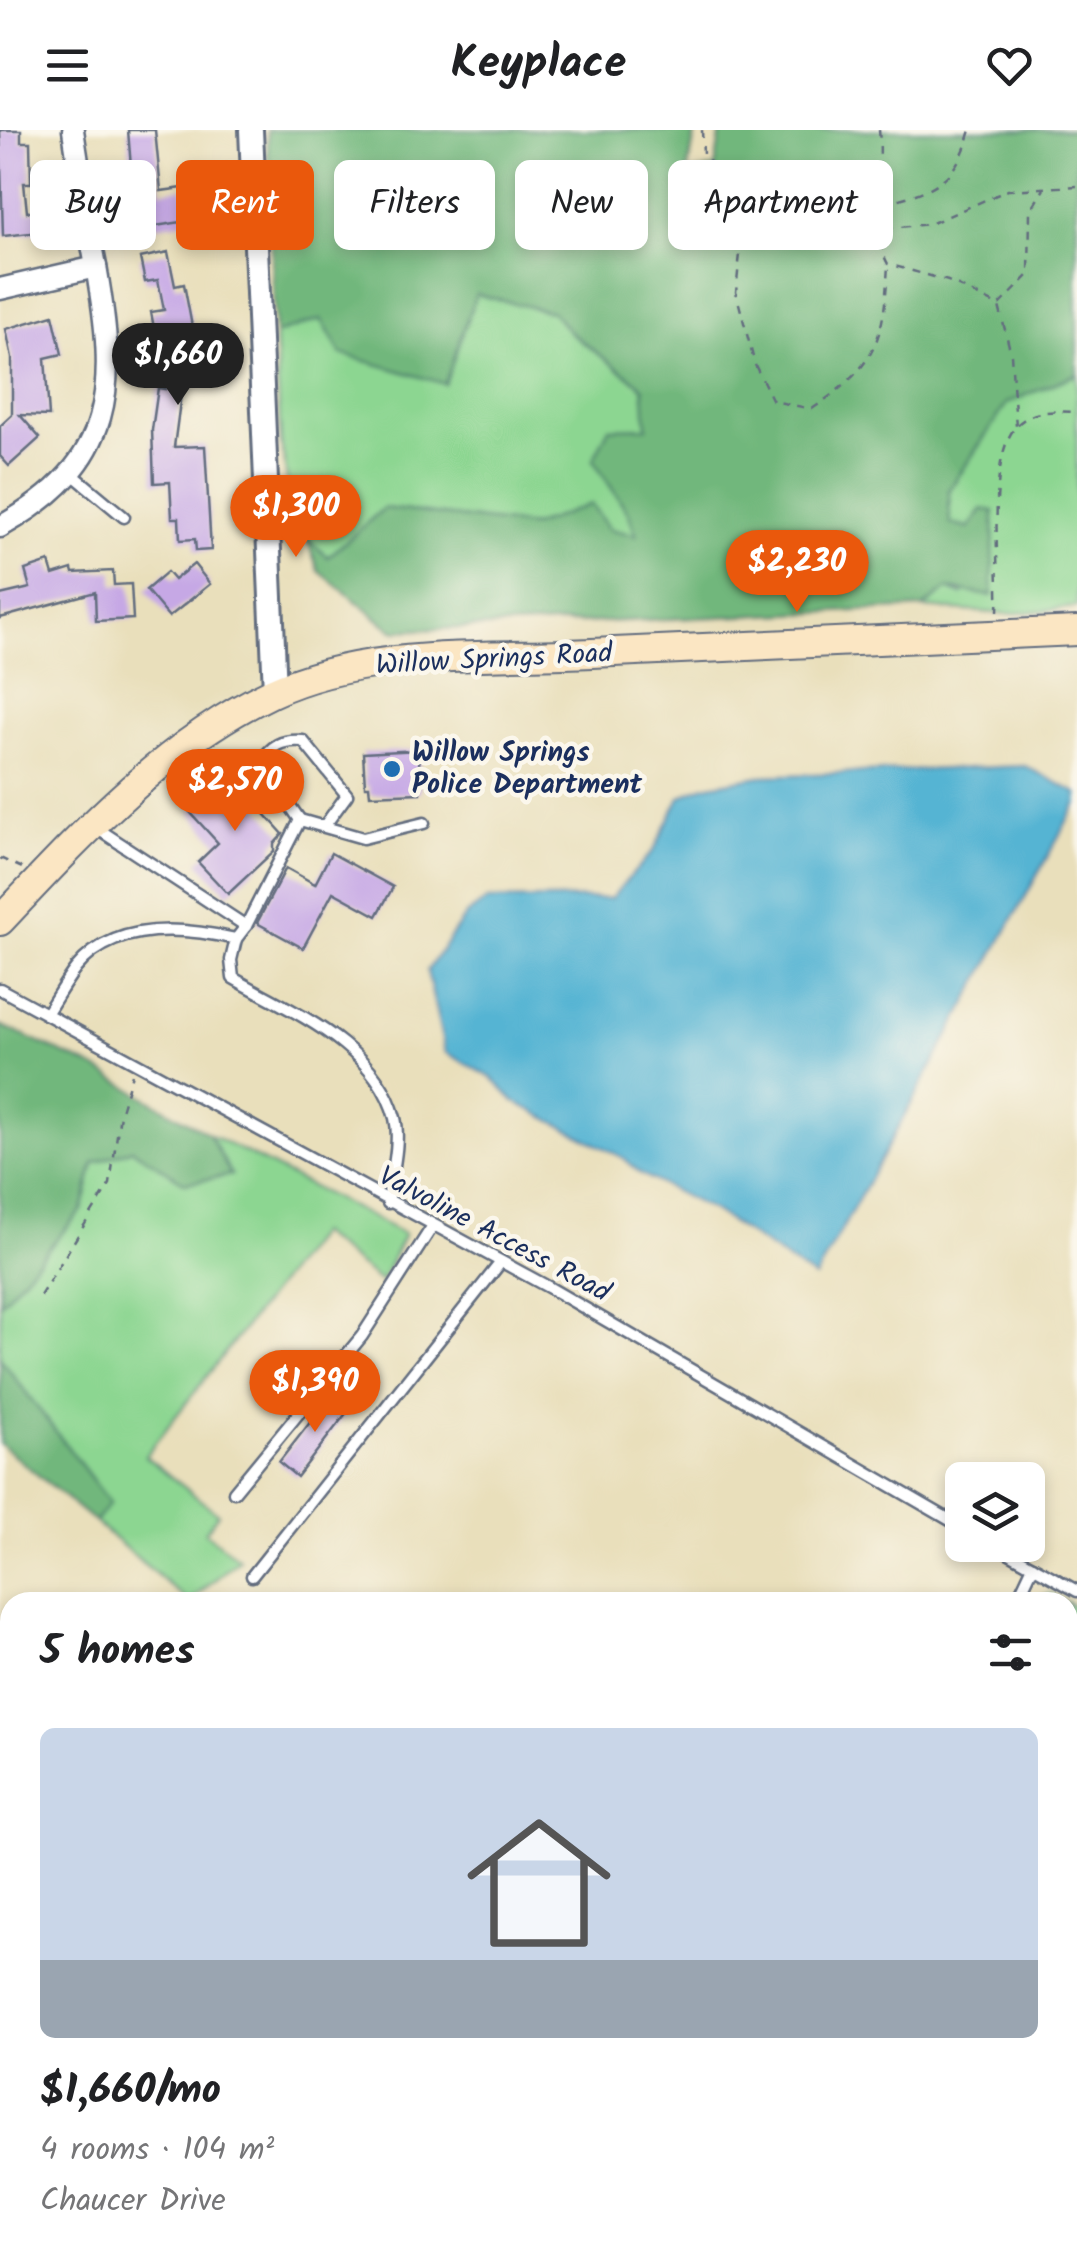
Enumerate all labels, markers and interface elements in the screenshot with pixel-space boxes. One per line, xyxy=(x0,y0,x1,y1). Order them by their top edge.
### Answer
text: Keyplace xyxy=(451,29,626,101)
icon: menu xyxy=(40,38,95,93)
icon: heart xyxy=(982,38,1037,93)
chip: Buy xyxy=(30,160,156,250)
chip: Rent xyxy=(176,160,314,250)
chip: Filters xyxy=(334,160,495,250)
chip: New xyxy=(515,160,648,250)
chip: Apartment xyxy=(668,160,893,250)
pin: $1,660 xyxy=(97,323,259,408)
text: $1,660 xyxy=(134,330,222,381)
pin: $1,300 xyxy=(215,475,377,560)
text: $1,300 xyxy=(252,482,340,533)
pin: $2,230 xyxy=(716,530,878,615)
text: $2,230 xyxy=(748,537,846,588)
street label: Willow Springs Road xyxy=(375,631,614,689)
place label: Willow Springs Police Department xyxy=(412,731,643,808)
pin: $2,570 xyxy=(154,749,316,834)
text: $2,570 xyxy=(188,756,282,807)
marker: Willow Springs Police Department xyxy=(381,758,403,780)
street label: Valvoline Access Road xyxy=(370,1155,619,1316)
pin: $1,390 xyxy=(234,1350,396,1435)
text: $1,390 xyxy=(271,1357,359,1408)
map controls xyxy=(945,1462,1045,1562)
button: layers xyxy=(945,1462,1045,1562)
text: 5 homes xyxy=(40,1619,195,1686)
icon: filters xyxy=(983,1625,1038,1680)
icon: home xyxy=(449,1793,629,1973)
text: $1,660/mo xyxy=(40,2058,221,2125)
text: 4 rooms · 104 m² xyxy=(40,2125,274,2176)
text: Chaucer Drive xyxy=(40,2176,226,2227)

